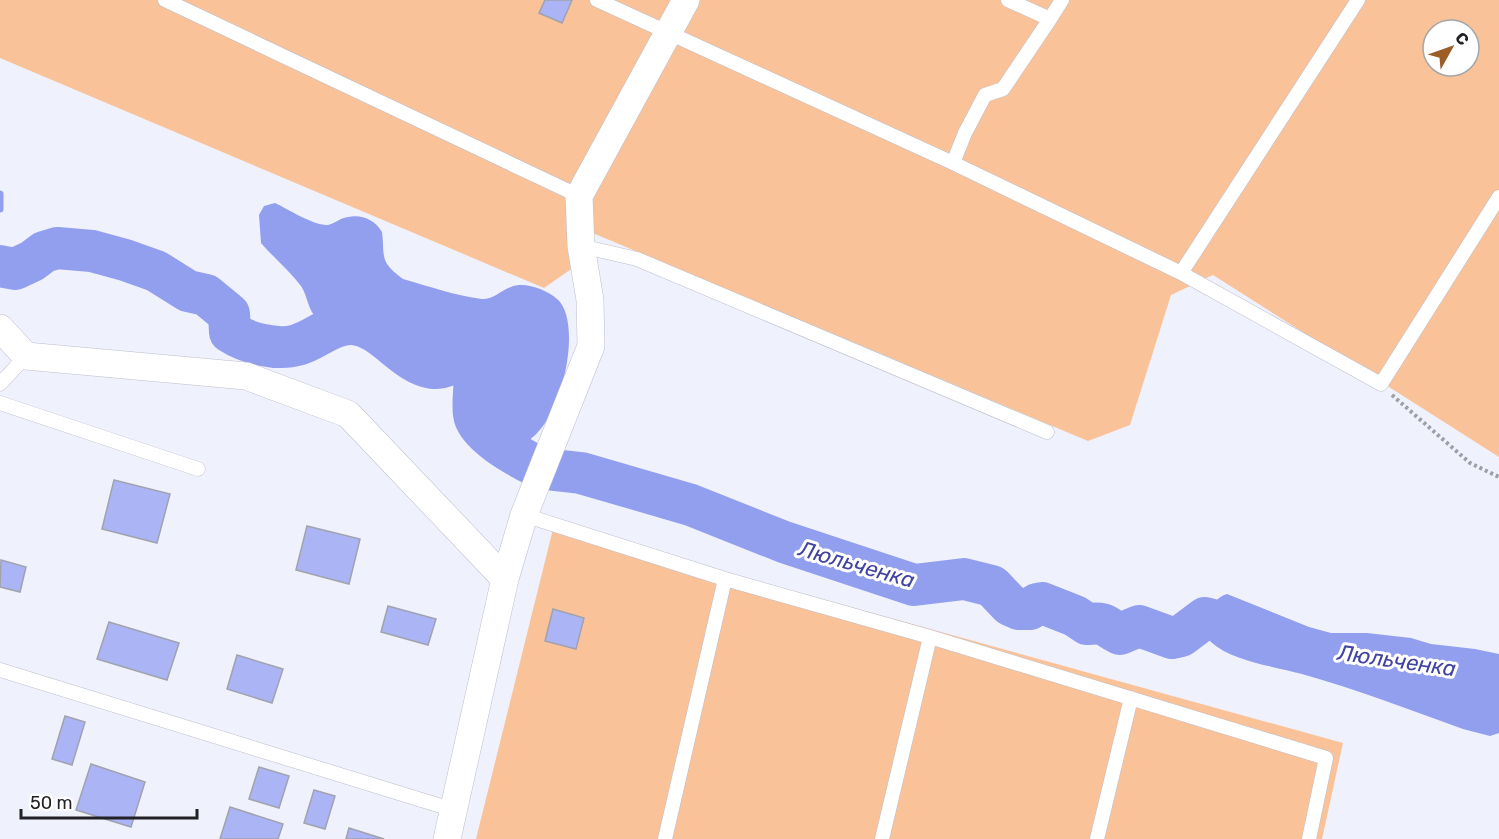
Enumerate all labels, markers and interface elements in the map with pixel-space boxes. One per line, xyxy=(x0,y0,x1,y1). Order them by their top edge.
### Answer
north arrow xyxy=(1421,18,1481,78)
text: С xyxy=(1451,28,1473,49)
water label: Люльченка xyxy=(794,535,918,594)
water label: Люльченка xyxy=(1334,639,1458,682)
scale bar xyxy=(21,782,196,820)
text: 50 m xyxy=(30,792,73,814)

